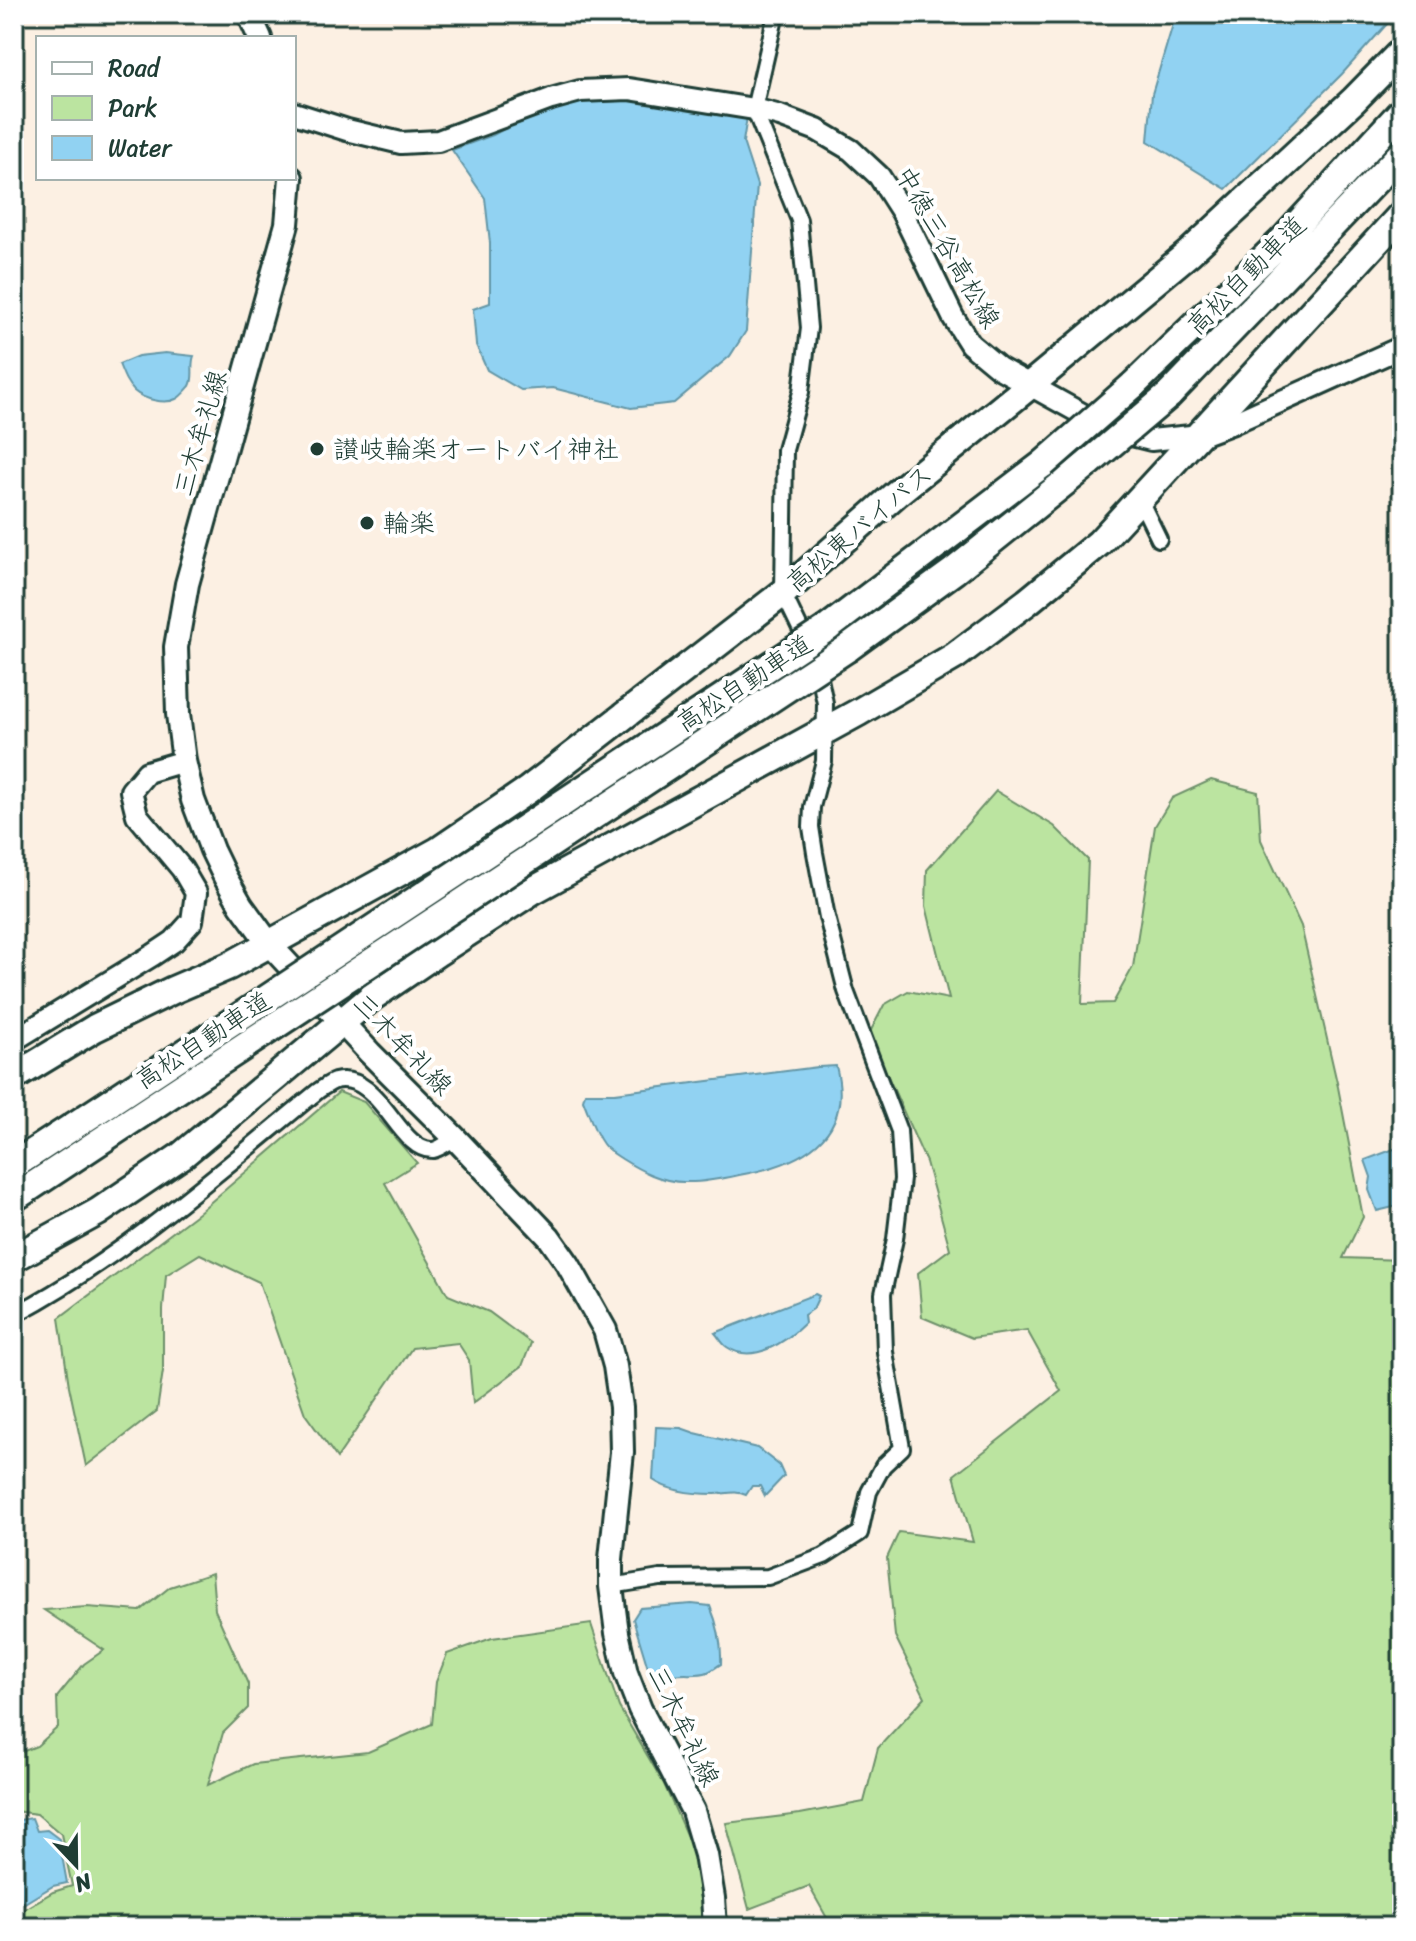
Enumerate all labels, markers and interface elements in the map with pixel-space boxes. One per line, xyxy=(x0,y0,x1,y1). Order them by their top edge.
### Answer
legend xyxy=(36,36,296,180)
text: Road xyxy=(108,47,162,89)
text: Park xyxy=(108,87,157,129)
text: Water xyxy=(108,127,173,169)
street label: 中徳三谷高松線 xyxy=(883,157,1013,337)
street label: 高松自動車道 xyxy=(1175,204,1317,346)
street label: 三木牟礼線 xyxy=(160,364,240,502)
place label: 讃岐輪楽オートバイ神社 xyxy=(333,426,619,472)
marker: 讃岐輪楽オートバイ神社 xyxy=(308,440,326,458)
street label: 高松東バイパス xyxy=(775,452,943,604)
place label: 輪楽 xyxy=(383,500,435,546)
marker: 輪楽 xyxy=(358,514,376,532)
street label: 高松自動車道 xyxy=(666,621,822,745)
street label: 高松自動車道 xyxy=(125,978,281,1102)
street label: 三木牟礼線 xyxy=(341,981,465,1107)
street label: 三木牟礼線 xyxy=(635,1657,733,1795)
north arrow xyxy=(36,1825,116,1905)
text: N xyxy=(68,1862,99,1904)

